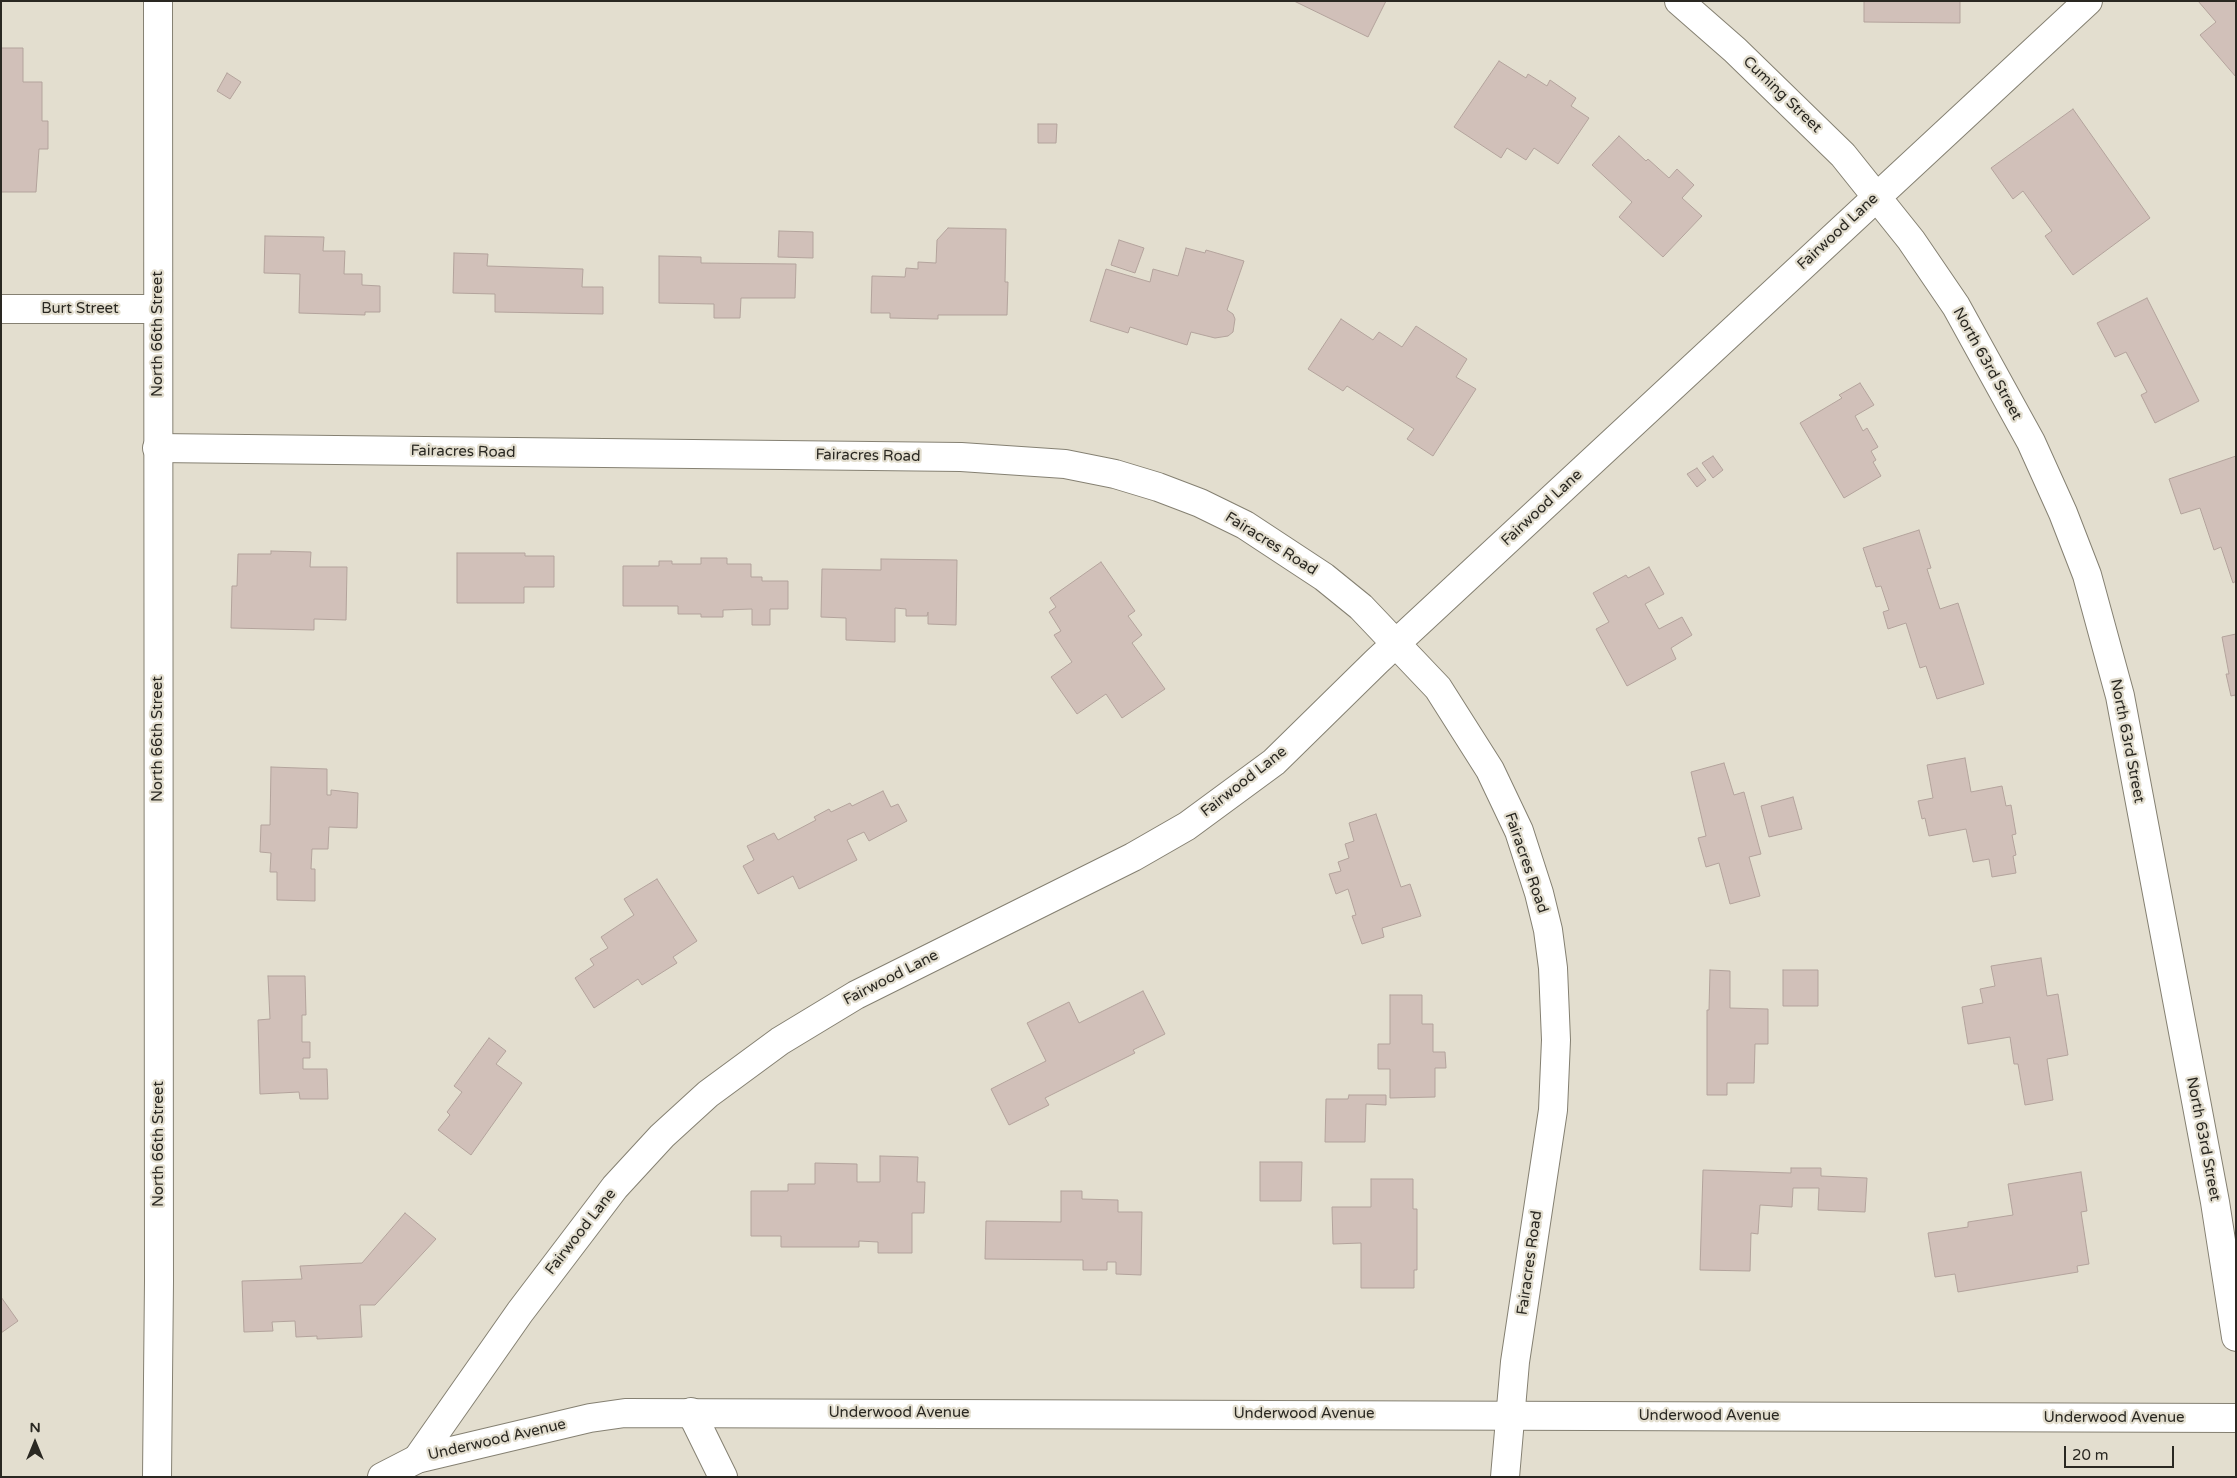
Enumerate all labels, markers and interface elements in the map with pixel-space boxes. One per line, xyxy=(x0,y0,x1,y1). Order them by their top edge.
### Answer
street label: Cuming Street xyxy=(1739,53,1825,137)
street label: Fairwood Lane xyxy=(1794,190,1882,274)
street label: North 66th Street xyxy=(149,271,167,397)
street label: Burt Street xyxy=(41,300,119,318)
street label: North 63rd Street xyxy=(1949,305,2025,423)
street label: Fairacres Road xyxy=(410,442,516,462)
street label: Fairacres Road xyxy=(815,446,921,466)
street label: Fairwood Lane xyxy=(1498,466,1586,550)
street label: Fairacres Road xyxy=(1222,509,1320,579)
street label: North 66th Street xyxy=(149,676,167,802)
street label: North 63rd Street xyxy=(2106,677,2148,805)
street label: Fairwood Lane xyxy=(1197,743,1291,821)
street label: Fairacres Road xyxy=(1500,810,1552,916)
street label: Fairwood Lane xyxy=(841,946,941,1010)
street label: North 63rd Street xyxy=(2182,1075,2224,1203)
street label: North 66th Street xyxy=(150,1081,168,1207)
street label: Fairwood Lane xyxy=(542,1185,620,1279)
street label: Fairacres Road xyxy=(1514,1210,1546,1316)
street label: Underwood Avenue xyxy=(829,1404,969,1422)
street label: Underwood Avenue xyxy=(1234,1405,1374,1423)
street label: Underwood Avenue xyxy=(1639,1407,1779,1425)
street label: Underwood Avenue xyxy=(2044,1409,2184,1427)
street label: Underwood Avenue xyxy=(426,1415,568,1465)
north arrow xyxy=(10,1418,60,1468)
text: N xyxy=(29,1419,41,1436)
scale bar xyxy=(2067,1436,2177,1468)
text: 20 m xyxy=(2072,1446,2109,1464)

